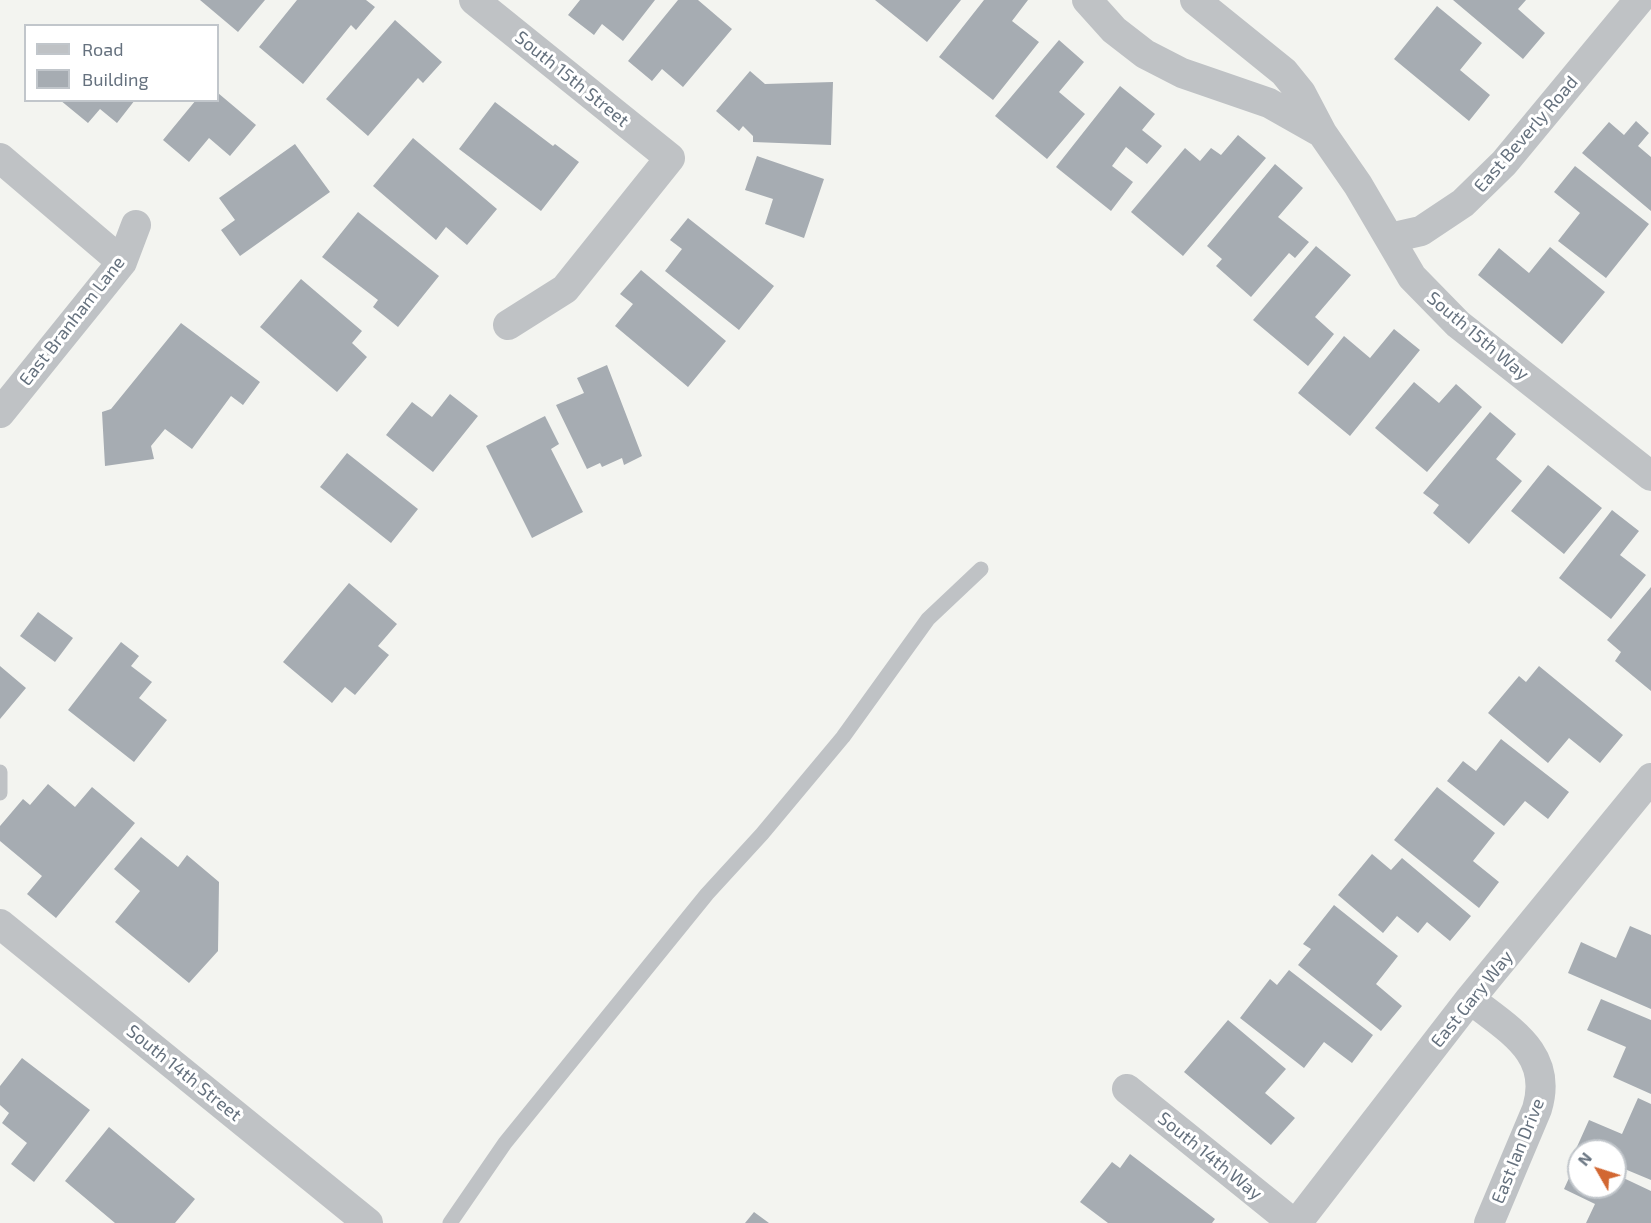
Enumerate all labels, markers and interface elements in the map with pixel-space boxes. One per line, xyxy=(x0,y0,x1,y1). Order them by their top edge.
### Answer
legend xyxy=(24,24,219,102)
street label: South 15th Street xyxy=(511,27,633,131)
text: Road xyxy=(82,38,123,60)
text: Building xyxy=(82,68,149,90)
street label: East Beverly Road xyxy=(1470,71,1582,197)
street label: East Branham Lane xyxy=(15,252,129,390)
street label: South 15th Way xyxy=(1423,287,1533,385)
street label: East Gary Way xyxy=(1426,946,1518,1052)
street label: South 14th Street xyxy=(122,1020,246,1126)
street label: East Ian Drive xyxy=(1487,1095,1549,1207)
street label: South 14th Way xyxy=(1154,1107,1266,1205)
north arrow xyxy=(1567,1139,1627,1199)
text: N xyxy=(1573,1148,1595,1169)

